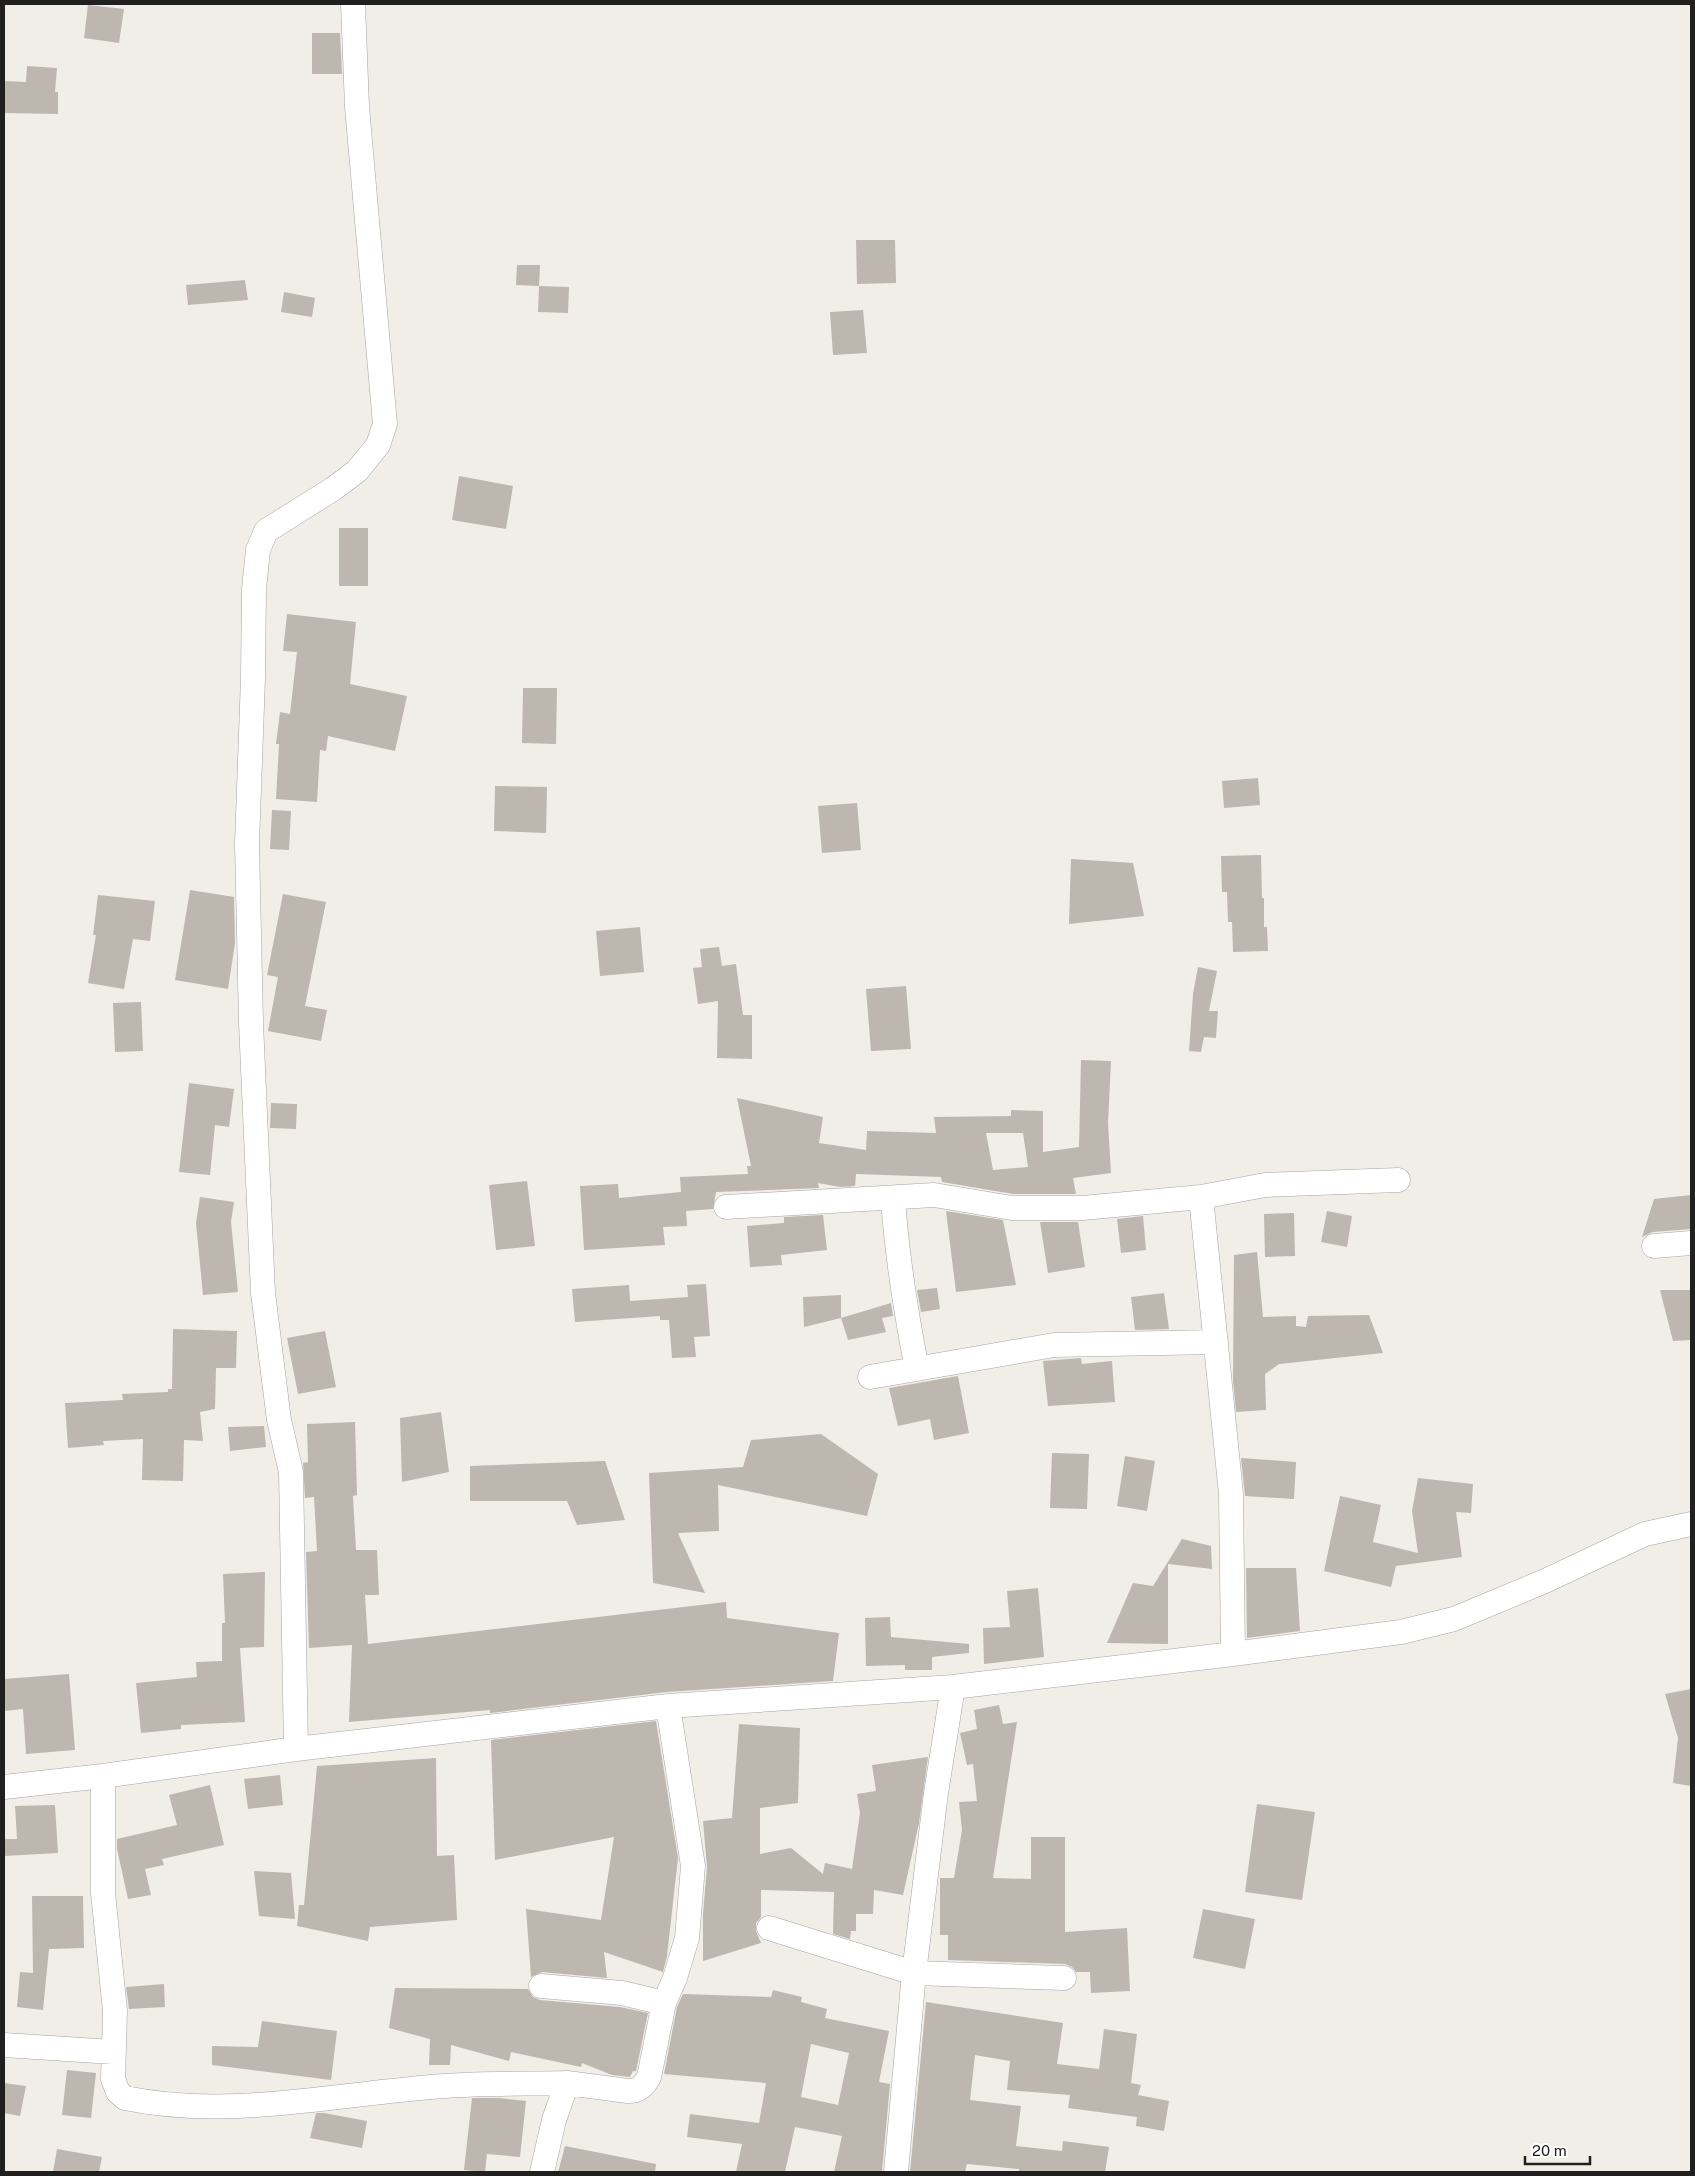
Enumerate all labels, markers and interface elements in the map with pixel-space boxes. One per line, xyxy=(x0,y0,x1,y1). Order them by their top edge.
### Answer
scale bar xyxy=(1525,2134,1590,2166)
text: 20 m xyxy=(1532,2142,1567,2159)

